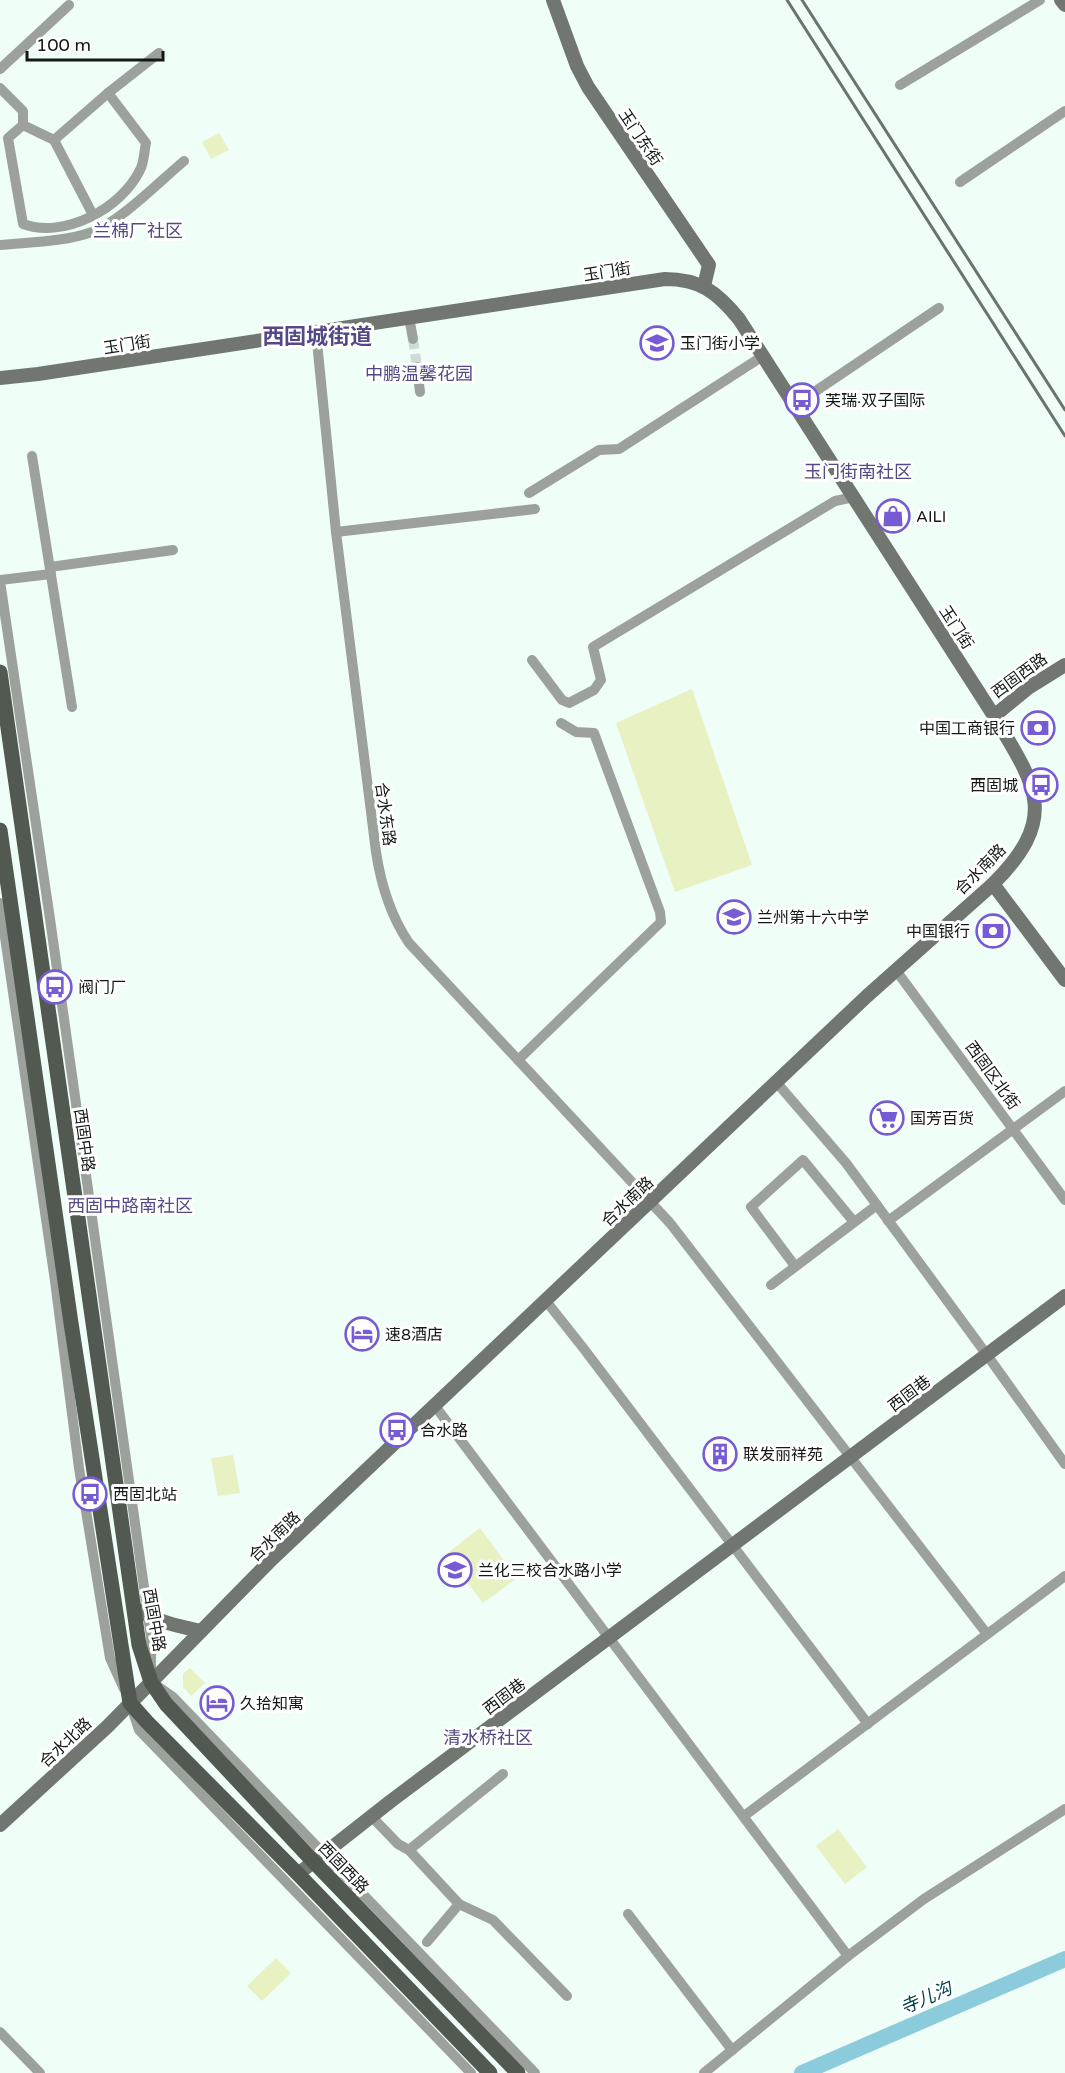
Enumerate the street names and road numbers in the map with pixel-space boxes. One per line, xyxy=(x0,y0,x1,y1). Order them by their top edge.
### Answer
street label: 玉门东街 xyxy=(614,105,666,170)
street label: 玉门街 xyxy=(582,258,632,286)
street label: 玉门街 xyxy=(102,331,152,359)
street label: 玉门街 xyxy=(935,602,978,653)
street label: 西固西路 xyxy=(988,649,1051,703)
street label: 合水东路 xyxy=(371,781,399,847)
street label: 合水南路 xyxy=(951,840,1010,899)
street label: 西固区北街 xyxy=(961,1037,1024,1114)
street label: 西固中路 xyxy=(70,1107,98,1173)
street label: 合水南路 xyxy=(597,1173,658,1231)
street label: 西固巷 xyxy=(884,1371,935,1416)
street label: 合水南路 xyxy=(245,1507,305,1566)
street label: 西固中路 xyxy=(139,1587,169,1653)
street label: 西固巷 xyxy=(479,1674,530,1719)
street label: 合水北路 xyxy=(35,1714,96,1772)
street label: 西固西路 xyxy=(314,1838,373,1898)

